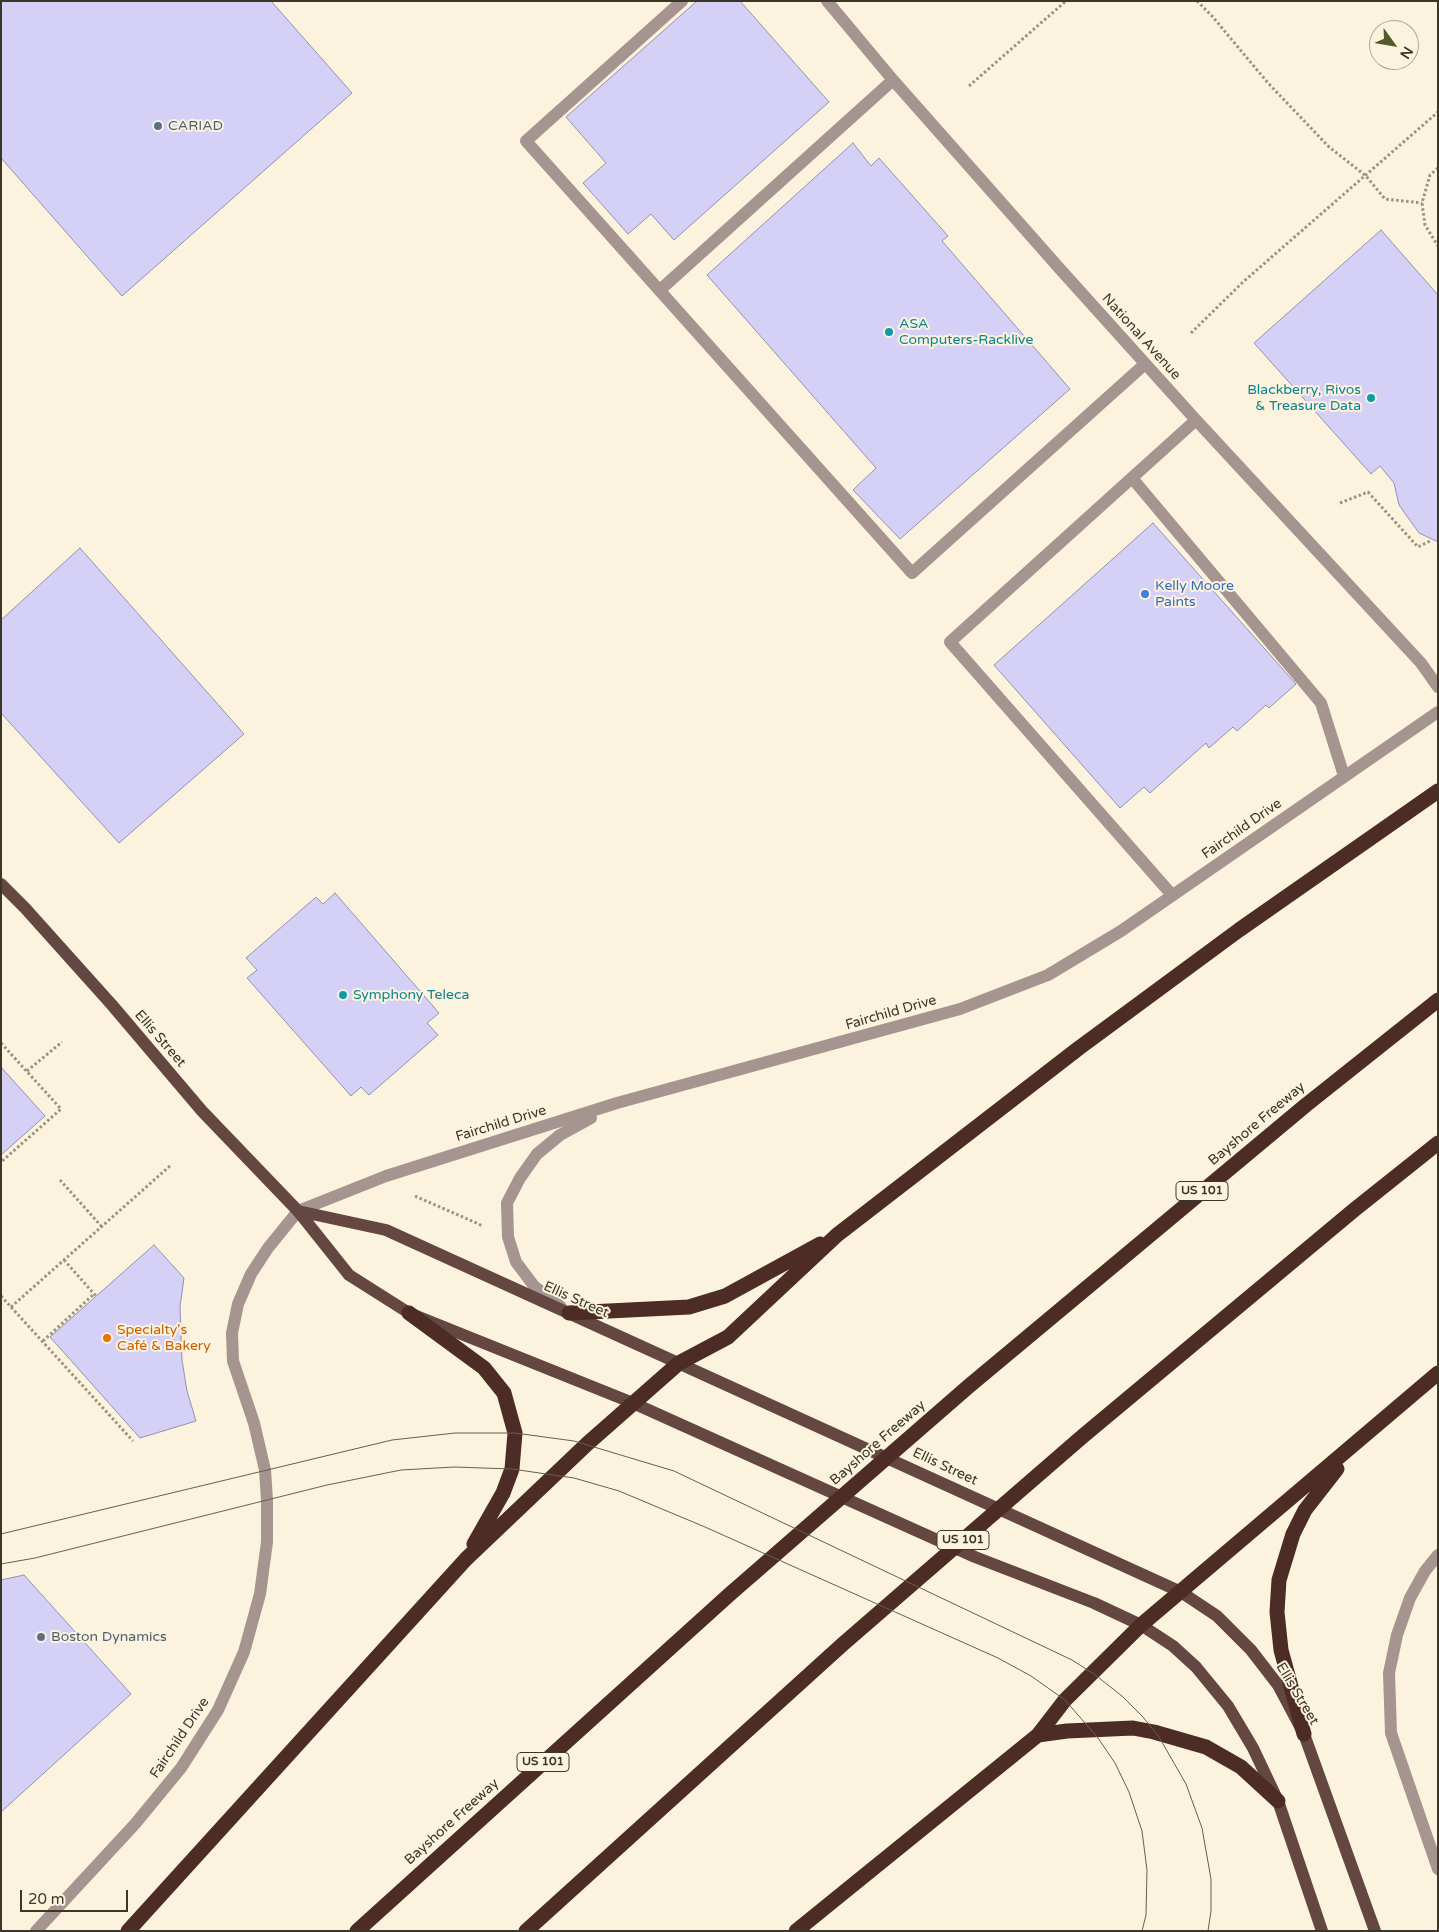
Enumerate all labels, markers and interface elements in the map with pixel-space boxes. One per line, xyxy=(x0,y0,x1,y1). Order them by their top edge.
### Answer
north arrow xyxy=(1369,20,1419,70)
text: N xyxy=(1396,43,1416,62)
place label: CARIAD xyxy=(168,118,223,134)
marker: CARIAD xyxy=(152,120,164,132)
street label: National Avenue xyxy=(1098,291,1184,383)
place label: ASA Computers-Racklive xyxy=(899,316,1033,348)
marker: ASA Computers-Racklive xyxy=(883,326,895,338)
place label: Blackberry, Rivos & Treasure Data xyxy=(1247,382,1361,414)
marker: Blackberry, Rivos & Treasure Data xyxy=(1365,392,1377,404)
place label: Kelly Moore Paints xyxy=(1155,578,1234,610)
marker: Kelly Moore Paints xyxy=(1139,588,1151,600)
street label: Fairchild Drive xyxy=(1199,795,1285,863)
place label: Symphony Teleca xyxy=(353,987,469,1003)
marker: Symphony Teleca xyxy=(337,989,349,1001)
street label: Fairchild Drive xyxy=(844,992,938,1034)
street label: Ellis Street xyxy=(131,1007,189,1071)
street label: Bayshore Freeway xyxy=(1205,1079,1309,1169)
street label: Fairchild Drive xyxy=(454,1102,548,1146)
road number: US 101 xyxy=(1176,1182,1228,1200)
street label: Ellis Street xyxy=(541,1278,611,1322)
place label: Specialty's Café & Bakery xyxy=(117,1322,211,1354)
marker: Specialty's Café & Bakery xyxy=(101,1332,113,1344)
street label: Bayshore Freeway xyxy=(827,1397,929,1489)
street label: Ellis Street xyxy=(910,1445,980,1489)
road number: US 101 xyxy=(937,1530,989,1550)
place label: Boston Dynamics xyxy=(51,1629,167,1645)
marker: Boston Dynamics xyxy=(35,1631,47,1643)
street label: Ellis Street xyxy=(1272,1660,1322,1728)
street label: Fairchild Drive xyxy=(147,1694,213,1782)
road number: US 101 xyxy=(517,1752,569,1771)
street label: Bayshore Freeway xyxy=(402,1775,502,1869)
scale bar xyxy=(22,1880,130,1912)
text: 20 m xyxy=(28,1890,65,1908)

